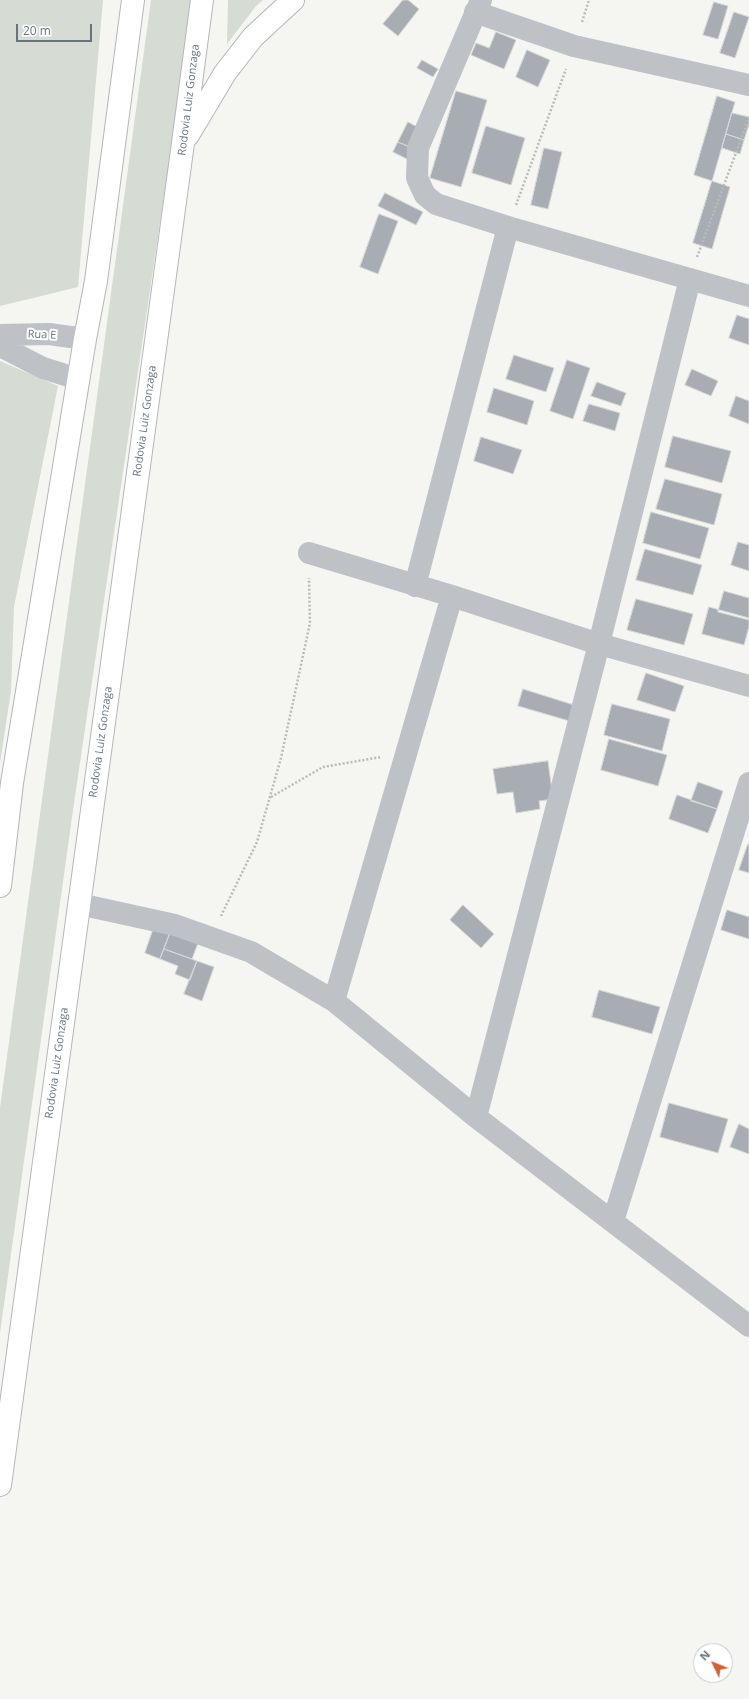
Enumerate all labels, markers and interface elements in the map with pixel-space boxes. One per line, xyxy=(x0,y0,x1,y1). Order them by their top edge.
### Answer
scale bar xyxy=(18,16,94,42)
text: 20 m xyxy=(23,22,51,39)
street label: Rodovia Luiz Gonzaga xyxy=(176,44,202,156)
street label: Rua E xyxy=(27,328,57,342)
street label: Rodovia Luiz Gonzaga xyxy=(131,365,159,477)
street label: Rodovia Luiz Gonzaga xyxy=(87,686,115,798)
street label: Rodovia Luiz Gonzaga xyxy=(43,1007,71,1119)
north arrow xyxy=(693,1643,733,1683)
text: N xyxy=(696,1647,713,1664)

